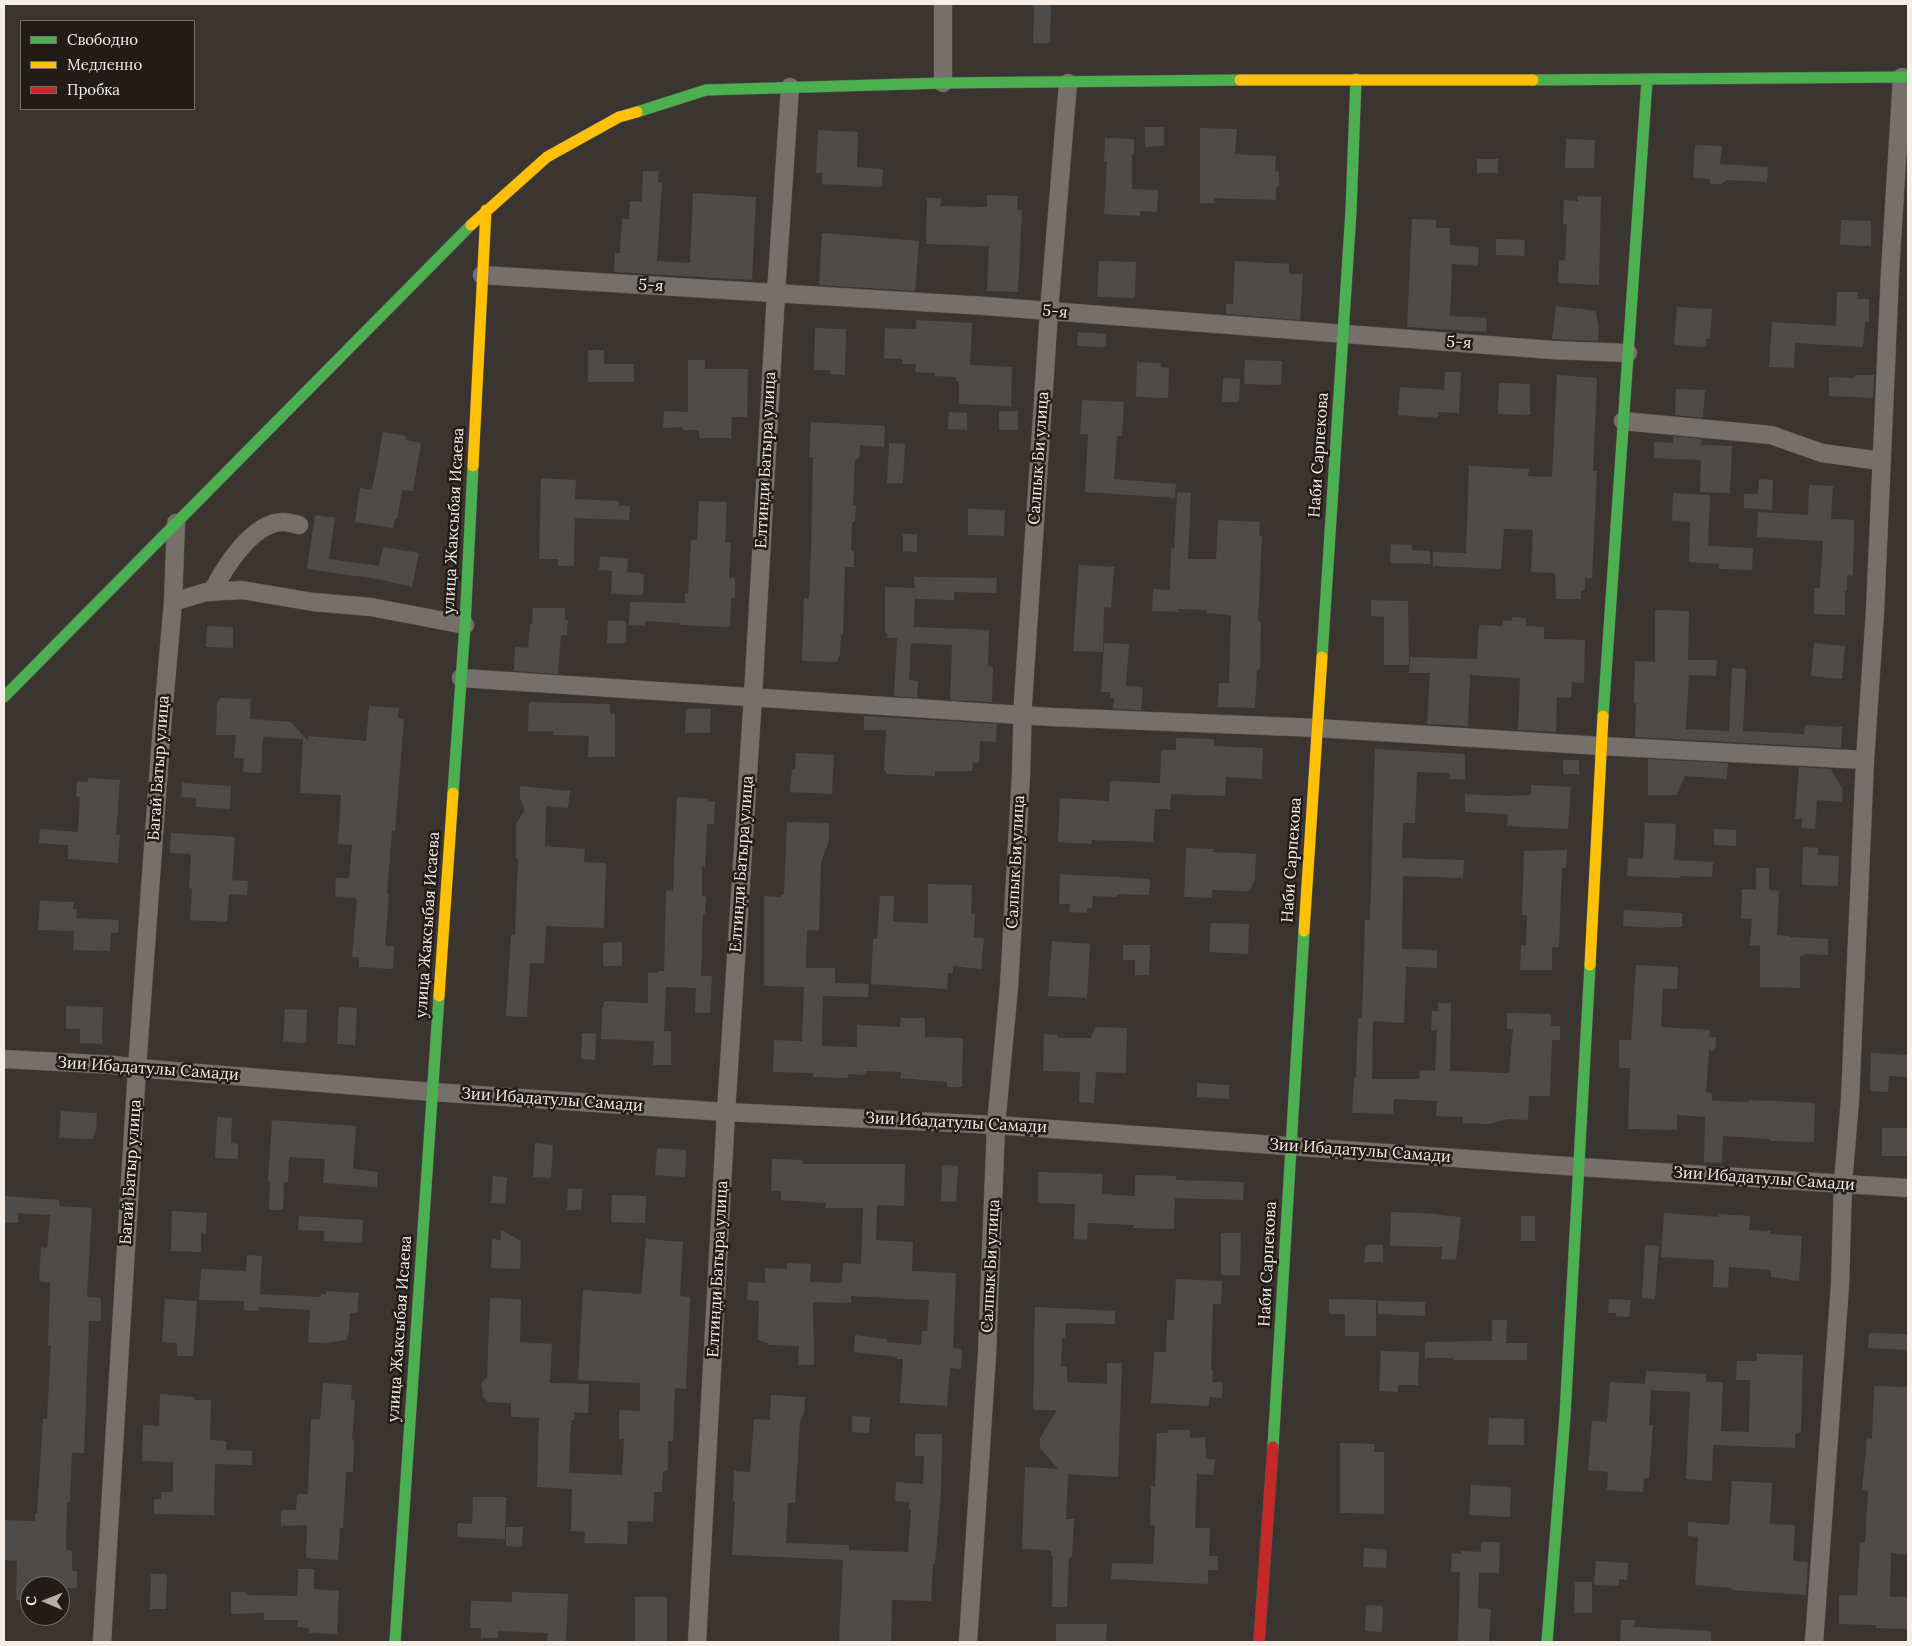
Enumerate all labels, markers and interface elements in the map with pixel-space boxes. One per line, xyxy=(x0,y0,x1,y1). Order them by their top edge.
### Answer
legend xyxy=(20,20,195,110)
text: Свободно xyxy=(67,30,138,49)
text: Медленно xyxy=(67,55,142,74)
text: Пробка xyxy=(67,80,120,99)
street label: 5-я xyxy=(638,276,664,296)
street label: 5-я xyxy=(1042,301,1068,323)
street label: 5-я xyxy=(1446,333,1472,353)
street label: Елтинди Батыра улица xyxy=(752,371,780,549)
street label: Салпык Би улица xyxy=(1025,391,1053,525)
street label: Наби Сарпекова xyxy=(1305,392,1333,518)
street label: улица Жаксыбая Исаева xyxy=(440,427,468,615)
street label: Багай Батыр улица xyxy=(144,695,174,841)
street label: Елтинди Батыра улица xyxy=(726,775,758,953)
street label: Салпык Би улица xyxy=(1003,795,1029,929)
street label: Наби Сарпекова xyxy=(1278,797,1306,923)
street label: улица Жаксыбая Исаева xyxy=(412,831,444,1019)
street label: Зии Ибадатулы Самади xyxy=(56,1053,240,1085)
street label: Зии Ибадатулы Самади xyxy=(460,1084,644,1116)
street label: Багай Батыр улица xyxy=(116,1099,146,1245)
street label: Зии Ибадатулы Самади xyxy=(864,1109,1048,1137)
street label: Зии Ибадатулы Самади xyxy=(1268,1135,1452,1167)
street label: Зии Ибадатулы Самади xyxy=(1672,1163,1856,1195)
street label: Елтинди Батыра улица xyxy=(704,1180,732,1358)
street label: Салпык Би улица xyxy=(978,1199,1004,1333)
street label: Наби Сарпекова xyxy=(1255,1201,1281,1327)
street label: улица Жаксыбая Исаева xyxy=(384,1235,416,1423)
north arrow xyxy=(20,1576,70,1626)
text: С xyxy=(22,1596,40,1606)

